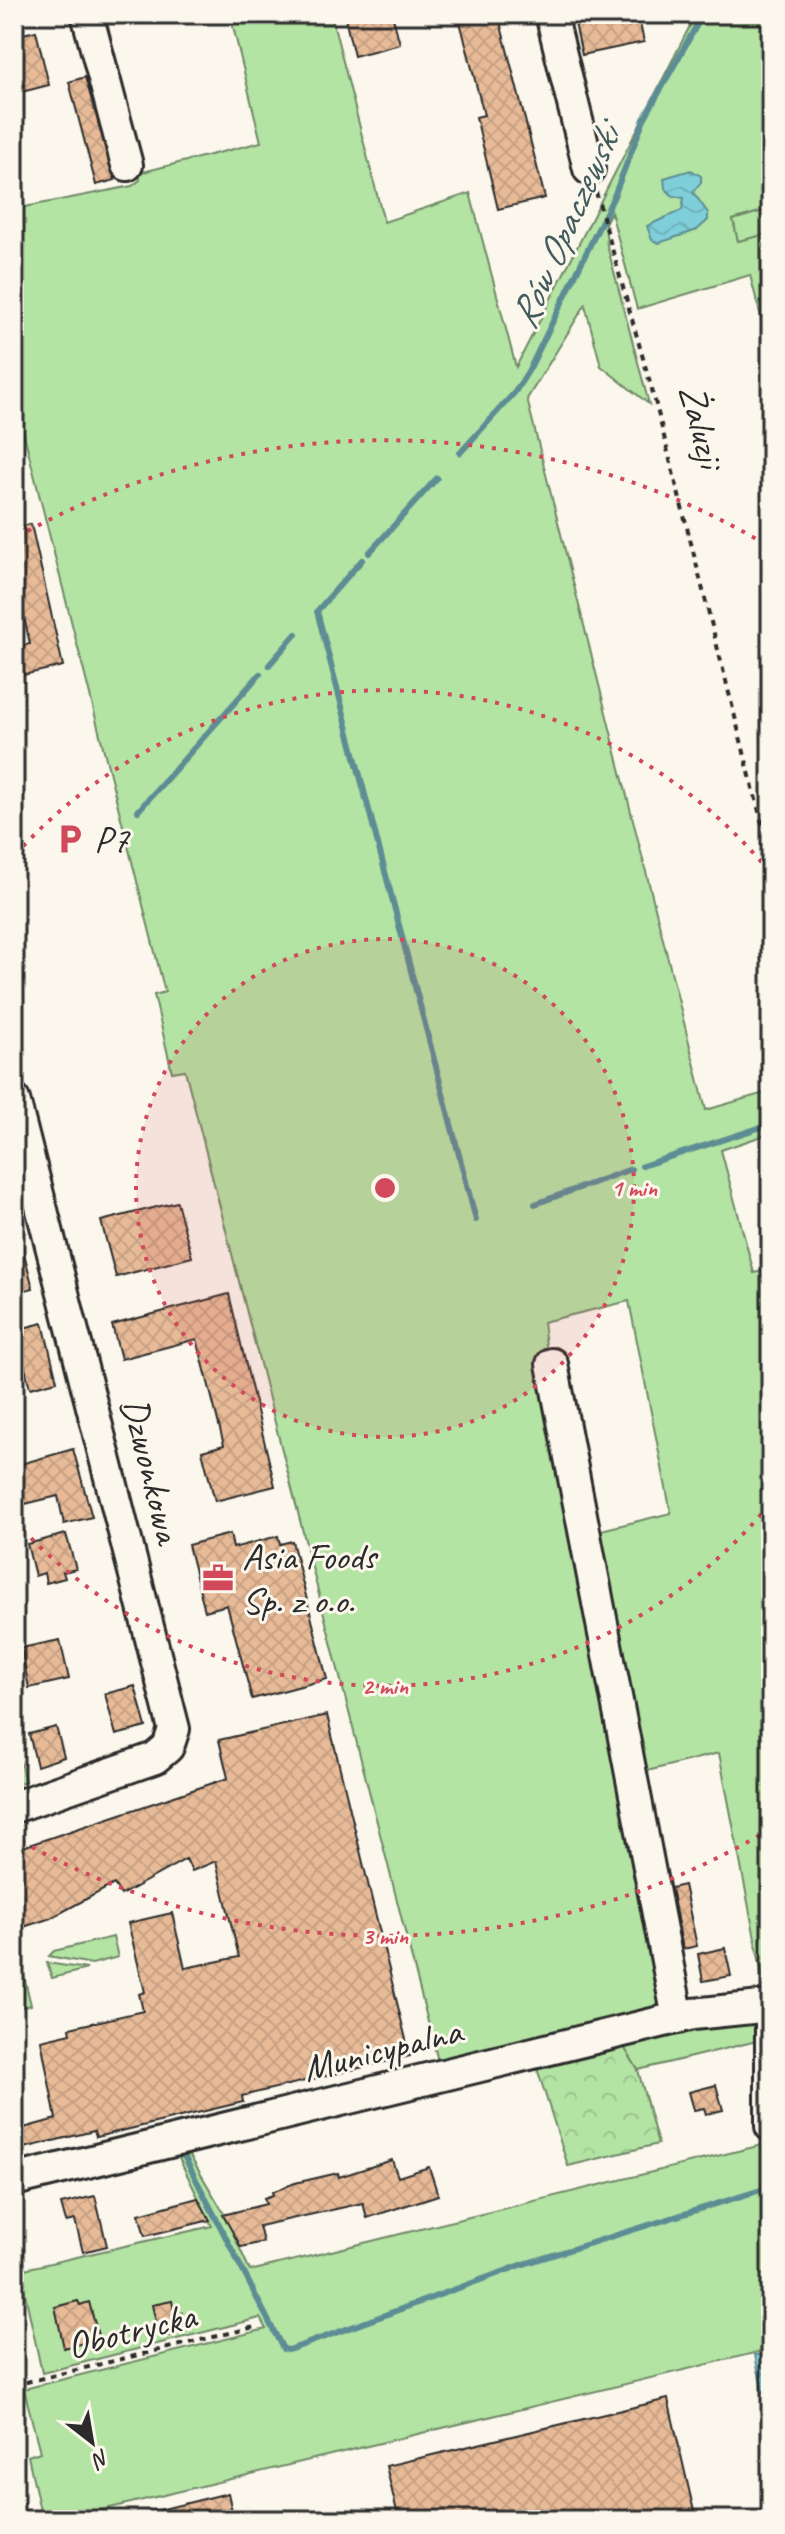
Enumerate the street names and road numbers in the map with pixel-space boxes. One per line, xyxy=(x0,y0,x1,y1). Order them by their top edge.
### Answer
street label: Żaluzji xyxy=(669,380,736,477)
street label: Dzwonkowa xyxy=(111,1393,193,1551)
street label: Municypalna xyxy=(298,2007,469,2092)
street label: Obotrycka xyxy=(62,2291,203,2369)

